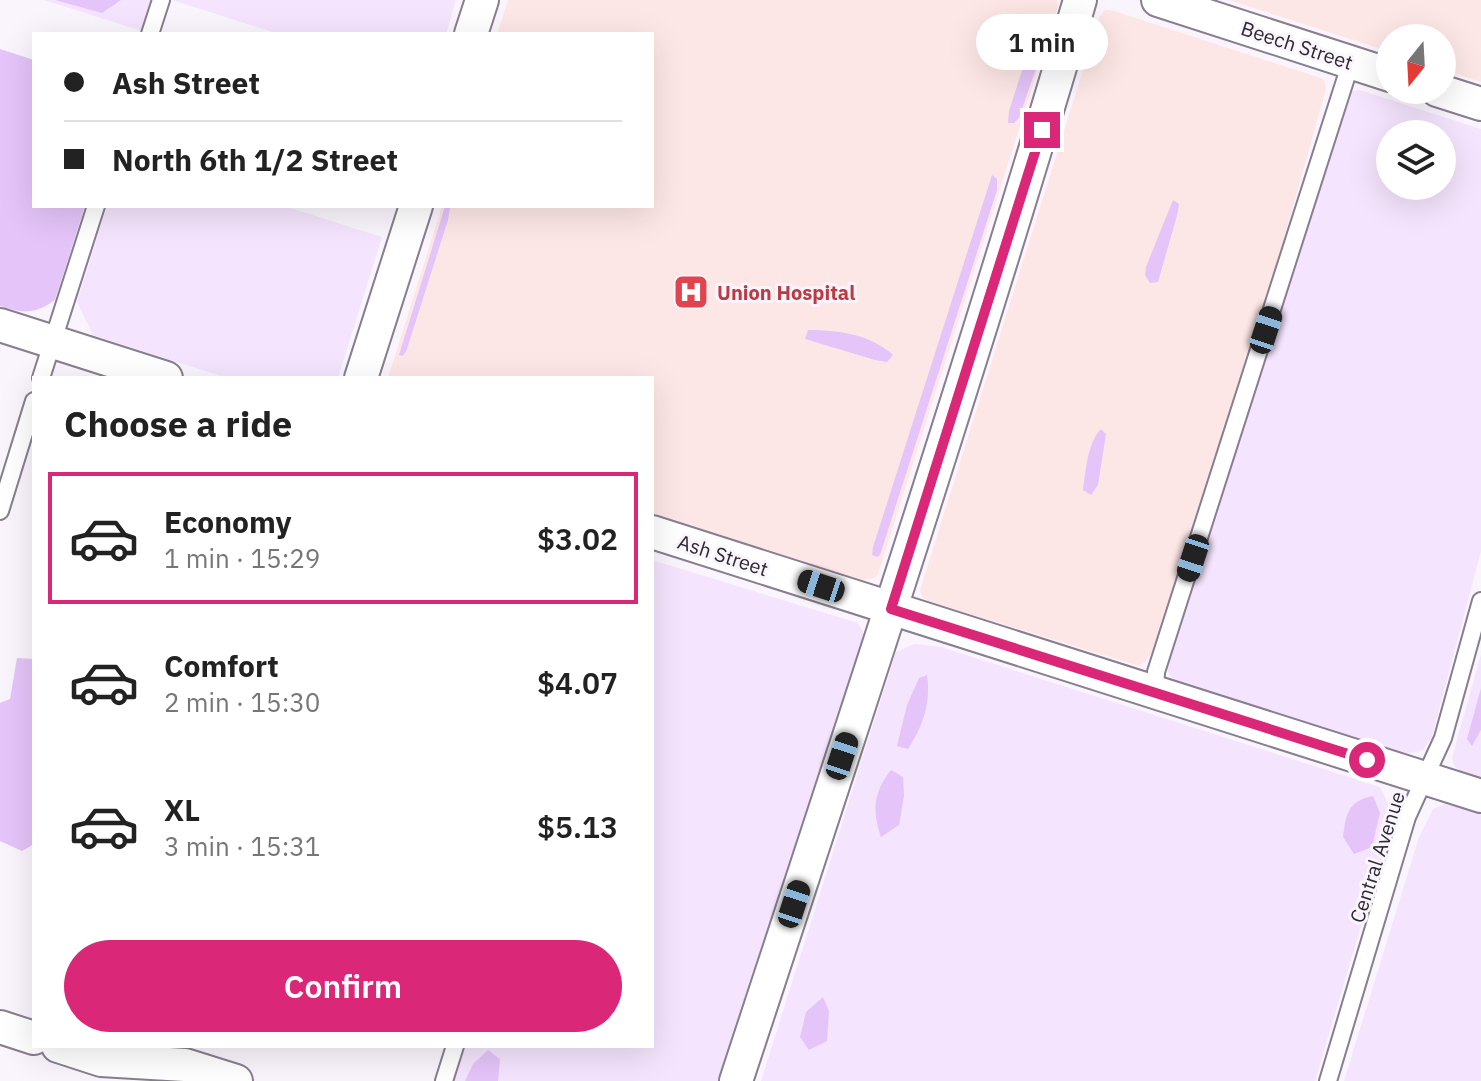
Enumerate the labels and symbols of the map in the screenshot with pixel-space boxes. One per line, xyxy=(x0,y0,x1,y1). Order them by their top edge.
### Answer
callout: 1 min xyxy=(976,14,1108,70)
street label: Beech Street xyxy=(1238,14,1356,76)
north arrow xyxy=(1376,24,1456,104)
route end xyxy=(1024,112,1060,148)
hospital icon: Union Hospital xyxy=(672,273,710,311)
place label: Union Hospital xyxy=(717,279,855,306)
car xyxy=(1247,303,1285,357)
street label: Ash Street xyxy=(674,528,772,582)
car xyxy=(1174,531,1212,585)
car xyxy=(794,567,848,605)
car xyxy=(823,729,861,783)
route start xyxy=(1349,742,1385,778)
street label: Central Avenue xyxy=(1343,788,1411,926)
car xyxy=(775,877,813,931)

